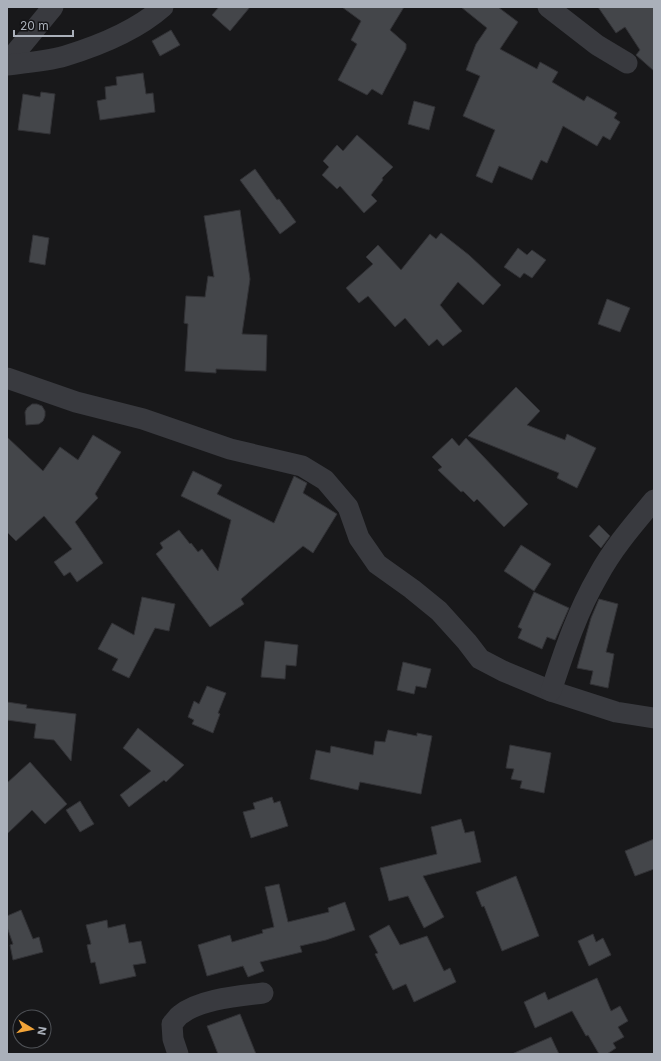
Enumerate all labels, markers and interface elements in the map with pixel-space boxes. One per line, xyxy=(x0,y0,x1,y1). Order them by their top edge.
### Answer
scale bar xyxy=(14,12,73,38)
text: 20 m xyxy=(20,18,49,33)
north arrow xyxy=(12,1009,52,1049)
text: N xyxy=(34,1025,49,1036)

